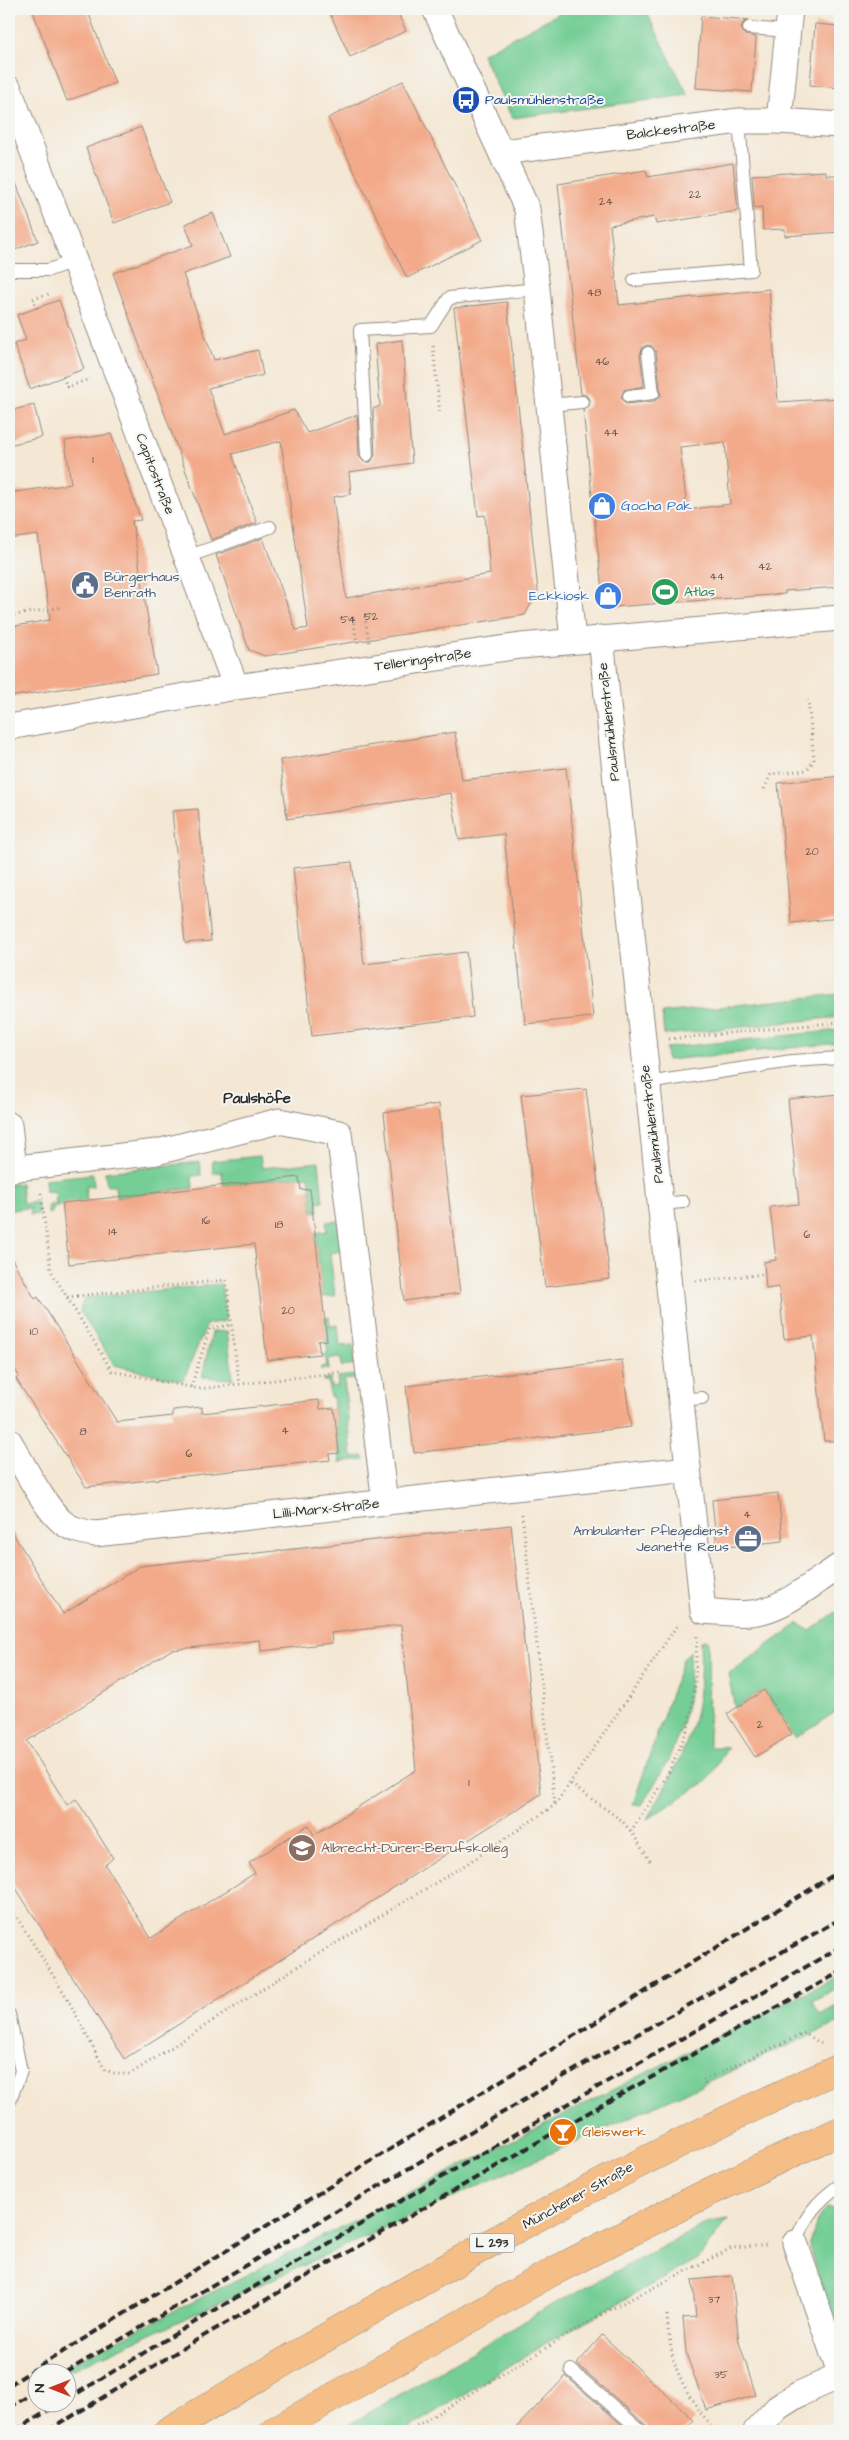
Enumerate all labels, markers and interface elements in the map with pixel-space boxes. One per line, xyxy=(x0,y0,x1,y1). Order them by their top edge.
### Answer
bus stop icon: Paulsmühlenstraße xyxy=(451,85,481,115)
place label: Paulsmühlenstraße xyxy=(485,90,605,110)
street label: Balckestraße xyxy=(625,115,717,145)
house number: 22 xyxy=(689,187,702,202)
house number: 24 xyxy=(599,194,613,209)
house number: 48 xyxy=(587,285,601,300)
house number: 46 xyxy=(595,354,609,369)
house number: 44 xyxy=(604,425,619,440)
street label: Capitostraße xyxy=(130,430,180,518)
house number: 1 xyxy=(92,452,94,467)
shop icon: Gocha Pak xyxy=(587,491,617,521)
place label: Gocha Pak xyxy=(621,496,692,516)
house number: 42 xyxy=(758,559,773,574)
place label: Bürgerhaus Benrath xyxy=(104,567,180,603)
house number: 44 xyxy=(710,569,725,584)
public building icon: Bürgerhaus Benrath xyxy=(70,570,100,600)
sports icon: Atlas xyxy=(650,577,680,607)
shop icon: Eckkiosk xyxy=(593,581,623,611)
place label: Atlas xyxy=(684,582,715,602)
place label: Eckkiosk xyxy=(529,586,589,606)
house number: 52 xyxy=(364,609,379,624)
house number: 54 xyxy=(340,612,356,627)
street label: Telleringstraße xyxy=(373,643,473,677)
street label: Paulsmühlenstraße xyxy=(593,661,625,782)
house number: 20 xyxy=(805,844,819,859)
street label: Paulsmühlenstraße xyxy=(635,1063,669,1184)
district label: Paulshöfe xyxy=(223,1088,291,1109)
house number: 16 xyxy=(202,1213,210,1228)
house number: 18 xyxy=(275,1217,283,1232)
house number: 14 xyxy=(109,1224,118,1239)
house number: 6 xyxy=(804,1227,811,1242)
house number: 20 xyxy=(281,1303,295,1318)
house number: 10 xyxy=(30,1324,38,1339)
house number: 4 xyxy=(281,1423,289,1438)
house number: 8 xyxy=(79,1424,87,1439)
house number: 6 xyxy=(186,1446,193,1461)
street label: Lilli-Marx-Straße xyxy=(272,1493,381,1525)
house number: 4 xyxy=(743,1507,751,1522)
place label: Ambulanter Pflegedienst Jeanette Reus xyxy=(573,1521,729,1557)
office icon: Ambulanter Pflegedienst Jeanette Reus xyxy=(733,1524,763,1554)
house number: 2 xyxy=(757,1717,764,1732)
house number: 1 xyxy=(468,1775,470,1790)
school or university icon: Albrecht-Dürer-Berufskolleg xyxy=(287,1833,317,1863)
place label: Albrecht-Dürer-Berufskolleg xyxy=(321,1838,508,1858)
bar icon: Gleiswerk xyxy=(548,2117,578,2147)
place label: Gleiswerk xyxy=(582,2122,646,2142)
street label: Münchener Straße xyxy=(519,2157,637,2235)
road number: L 293 xyxy=(470,2234,514,2252)
house number: 37 xyxy=(708,2292,720,2307)
north arrow xyxy=(28,2362,78,2412)
house number: 35 xyxy=(714,2367,728,2382)
text: N xyxy=(30,2383,50,2392)

